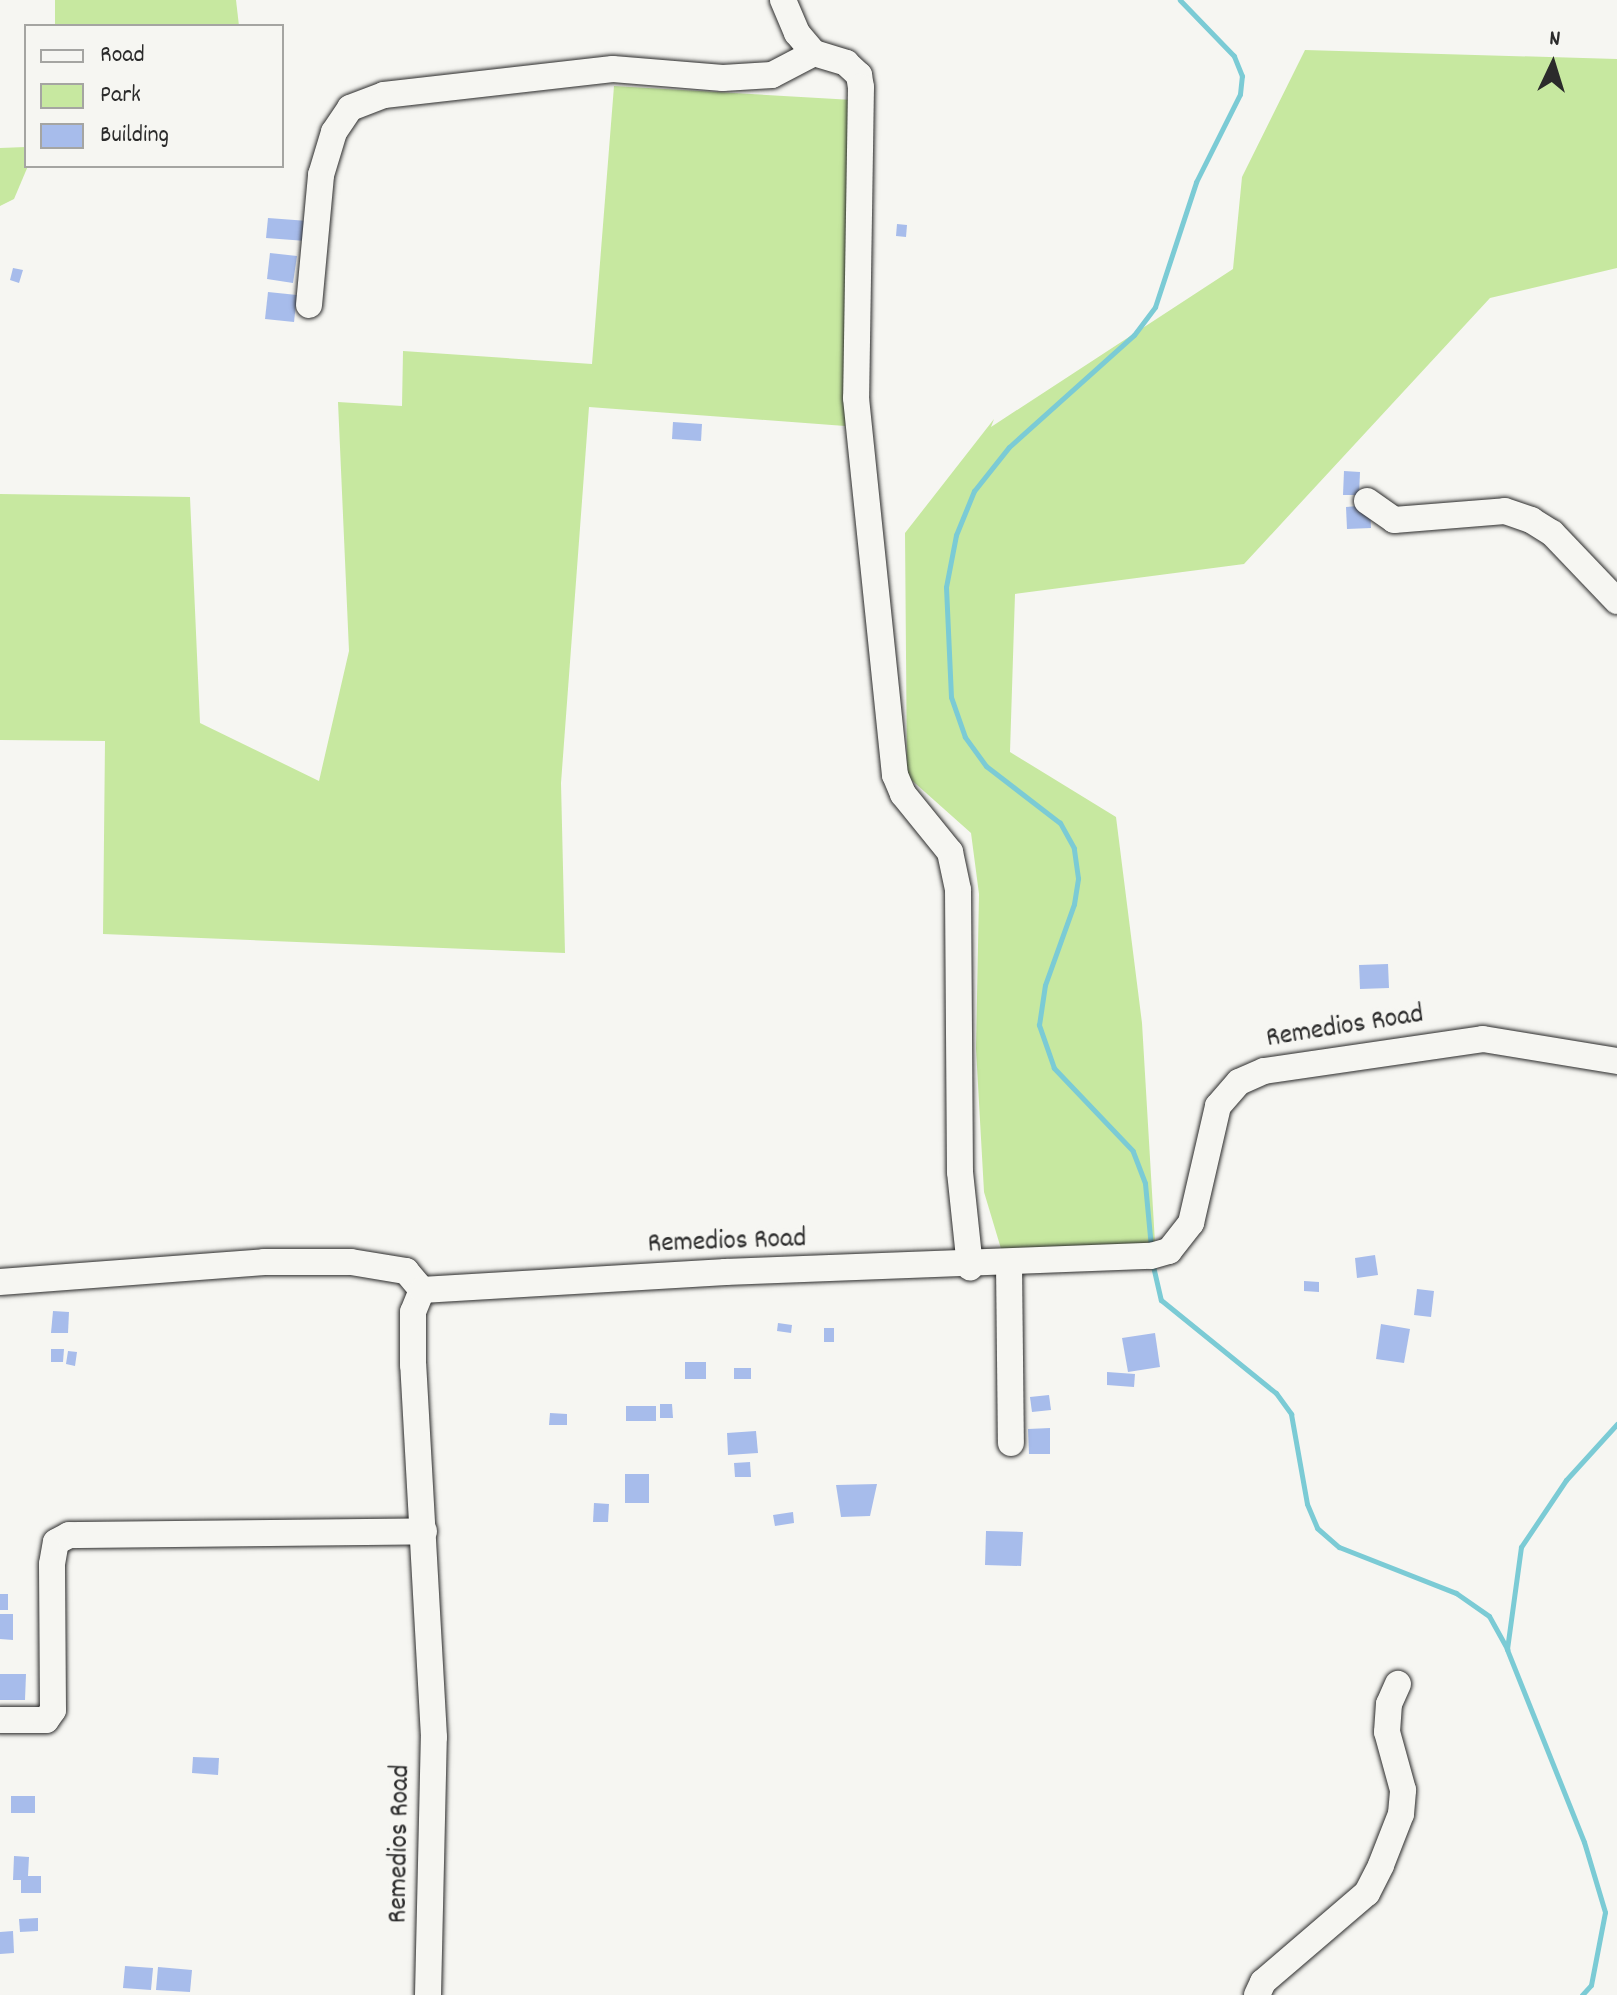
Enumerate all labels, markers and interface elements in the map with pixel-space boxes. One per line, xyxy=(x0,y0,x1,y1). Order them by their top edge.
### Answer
legend xyxy=(24,24,284,168)
north arrow xyxy=(1513,24,1593,104)
text: N xyxy=(1548,24,1561,55)
text: Road xyxy=(100,39,145,73)
text: Park xyxy=(100,79,141,113)
text: Building xyxy=(100,119,169,153)
street label: Remedios Road xyxy=(1264,999,1426,1057)
street label: Remedios Road xyxy=(647,1223,807,1263)
street label: Remedios Road xyxy=(383,1764,419,1924)

